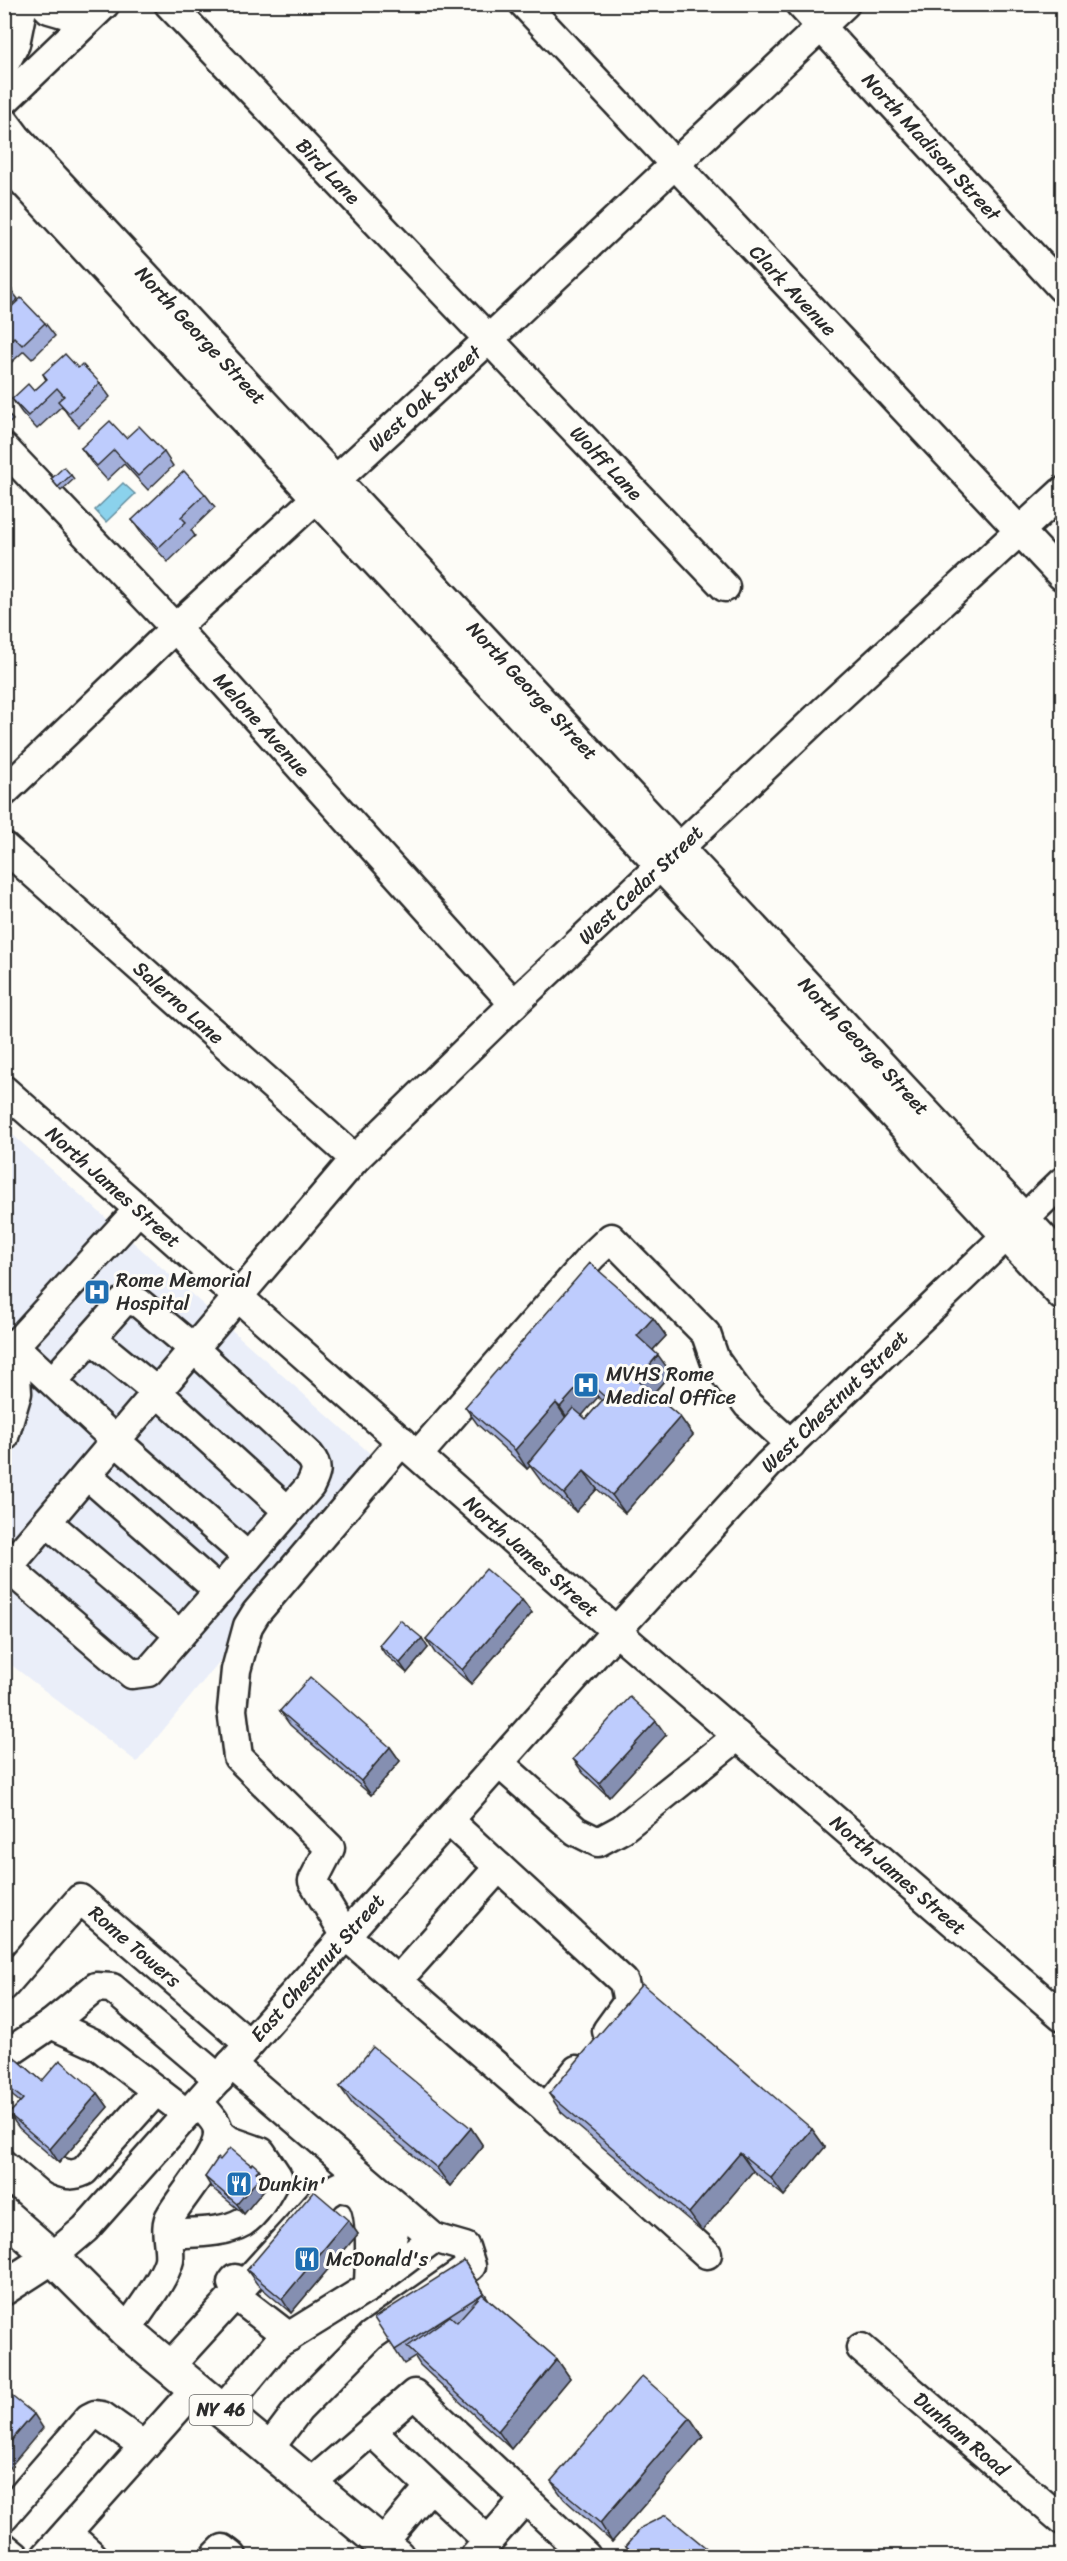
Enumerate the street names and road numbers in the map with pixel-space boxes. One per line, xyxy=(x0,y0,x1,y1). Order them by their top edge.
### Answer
street label: North Madison Street xyxy=(853,64,1010,230)
street label: Bird Lane xyxy=(287,129,370,213)
street label: Clark Avenue xyxy=(741,236,846,345)
street label: North George Street xyxy=(126,257,275,413)
street label: West Oak Street xyxy=(359,336,490,460)
street label: Wolff Lane xyxy=(561,417,652,509)
street label: North George Street xyxy=(458,612,607,769)
street label: Melone Avenue xyxy=(205,664,319,785)
street label: West Cedar Street xyxy=(569,816,712,953)
street label: Salerno Lane xyxy=(125,952,233,1053)
street label: North George Street xyxy=(790,968,939,1124)
street label: North James Street xyxy=(37,1117,190,1257)
street label: West Chestnut Street xyxy=(752,1321,917,1481)
street label: North James Street xyxy=(456,1486,608,1626)
street label: North James Street xyxy=(822,1805,975,1944)
street label: East Chestnut Street xyxy=(241,1885,394,2050)
street label: Rome Towers xyxy=(81,1896,190,1997)
street label: Dunham Road xyxy=(905,2382,1018,2486)
road number: NY 46 xyxy=(190,2395,252,2425)

